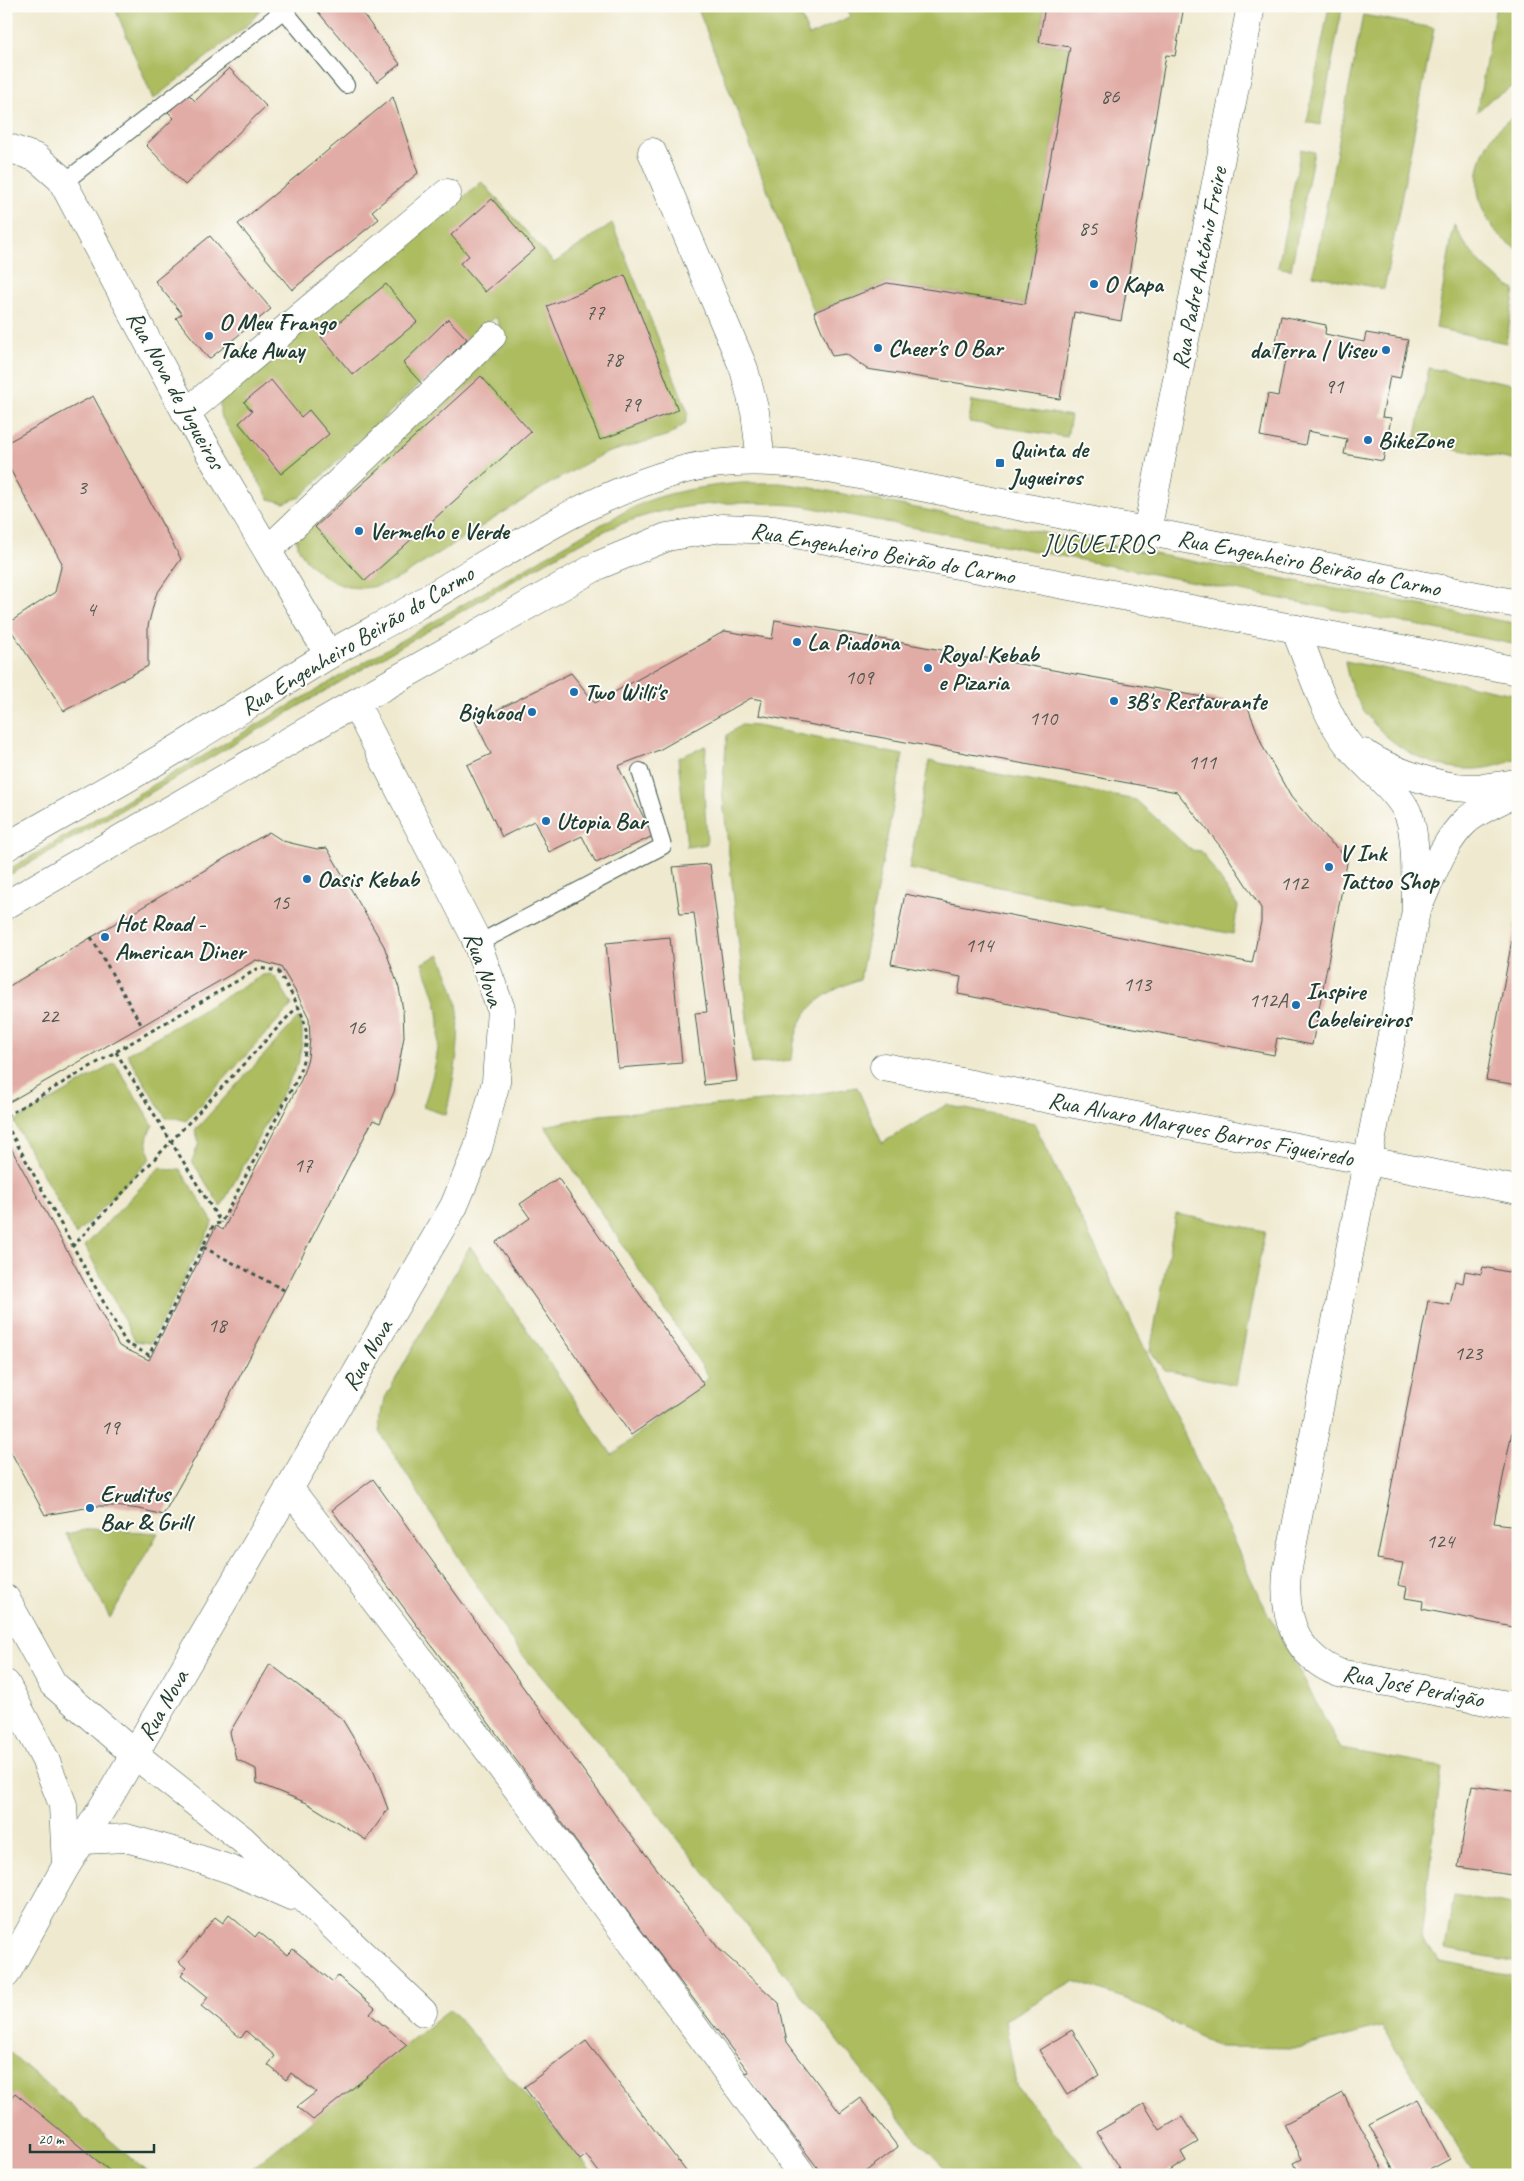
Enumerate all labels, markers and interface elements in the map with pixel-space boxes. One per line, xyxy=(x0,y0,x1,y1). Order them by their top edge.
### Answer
house number: 86 xyxy=(1101,83,1120,109)
street label: Rua Padre António Freire xyxy=(1165,162,1234,372)
house number: 85 xyxy=(1079,215,1099,241)
place label: O Kapa xyxy=(1104,269,1165,299)
marker: O Kapa xyxy=(1088,278,1100,290)
house number: 77 xyxy=(586,299,606,325)
street label: Rua Nova de Jugueiros xyxy=(120,305,233,476)
place label: O Meu Frango Take Away xyxy=(219,307,338,365)
marker: O Meu Frango Take Away xyxy=(203,330,215,342)
place label: Cheer's O Bar xyxy=(888,333,1005,363)
place label: daTerra | Viseu xyxy=(1249,335,1378,365)
marker: Cheer's O Bar xyxy=(872,342,884,354)
marker: daTerra | Viseu xyxy=(1380,344,1392,356)
house number: 78 xyxy=(604,346,625,372)
house number: 91 xyxy=(1325,373,1345,399)
house number: 79 xyxy=(622,391,642,417)
place label: BikeZone xyxy=(1378,425,1455,455)
place label: Quinta de Jugueiros xyxy=(1008,434,1090,492)
marker: BikeZone xyxy=(1362,434,1374,446)
marker: Quinta de Jugueiros xyxy=(994,457,1006,469)
house number: 3 xyxy=(77,474,88,500)
street label: Rua Engenheiro Beirão do Carmo xyxy=(749,515,1019,591)
place label: Vermelho e Verde xyxy=(369,516,511,546)
street label: Rua Engenheiro Beirão do Carmo xyxy=(1175,523,1444,603)
marker: Vermelho e Verde xyxy=(353,525,365,537)
district label: JUGUEIROS xyxy=(1042,528,1161,560)
street label: Rua Engenheiro Beirão do Carmo xyxy=(235,558,480,722)
house number: 4 xyxy=(86,596,98,622)
place label: La Piadona xyxy=(807,627,901,657)
marker: La Piadona xyxy=(791,636,803,648)
place label: Royal Kebab e Pizaria xyxy=(938,639,1041,697)
marker: Royal Kebab e Pizaria xyxy=(922,662,934,674)
house number: 109 xyxy=(845,664,875,690)
place label: Two Willi's xyxy=(584,677,669,707)
marker: Two Willi's xyxy=(568,686,580,698)
place label: 3B's Restaurante xyxy=(1124,686,1268,716)
marker: 3B's Restaurante xyxy=(1108,695,1120,707)
place label: Bighood xyxy=(458,697,526,727)
house number: 110 xyxy=(1029,705,1059,731)
marker: Bighood xyxy=(526,706,538,718)
house number: 111 xyxy=(1188,749,1218,775)
place label: Utopia Bar xyxy=(556,806,649,836)
marker: Utopia Bar xyxy=(540,815,552,827)
place label: V Ink Tattoo Shop xyxy=(1339,838,1440,896)
marker: V Ink Tattoo Shop xyxy=(1323,861,1335,873)
place label: Oasis Kebab xyxy=(317,864,421,894)
house number: 112 xyxy=(1280,870,1310,896)
marker: Oasis Kebab xyxy=(301,873,313,885)
house number: 15 xyxy=(271,889,291,915)
place label: Hot Road - American Diner xyxy=(115,908,248,966)
street label: Rua Nova xyxy=(457,928,511,1012)
marker: Hot Road - American Diner xyxy=(99,931,111,943)
house number: 114 xyxy=(965,932,996,958)
house number: 113 xyxy=(1123,971,1153,997)
place label: Inspire Cabeleireiros xyxy=(1306,976,1414,1034)
house number: 112A xyxy=(1249,987,1289,1013)
marker: Inspire Cabeleireiros xyxy=(1290,999,1302,1011)
house number: 22 xyxy=(40,1003,60,1029)
house number: 16 xyxy=(347,1014,366,1040)
street label: Rua Alvaro Marques Barros Figueiredo xyxy=(1046,1085,1358,1174)
house number: 17 xyxy=(294,1152,314,1178)
house number: 18 xyxy=(208,1312,229,1338)
street label: Rua Nova xyxy=(335,1313,400,1396)
house number: 123 xyxy=(1454,1340,1484,1366)
house number: 19 xyxy=(101,1414,121,1440)
place label: Eruditus Bar & Grill xyxy=(100,1479,196,1537)
marker: Eruditus Bar & Grill xyxy=(84,1502,96,1514)
house number: 124 xyxy=(1426,1528,1457,1554)
street label: Rua José Perdigão xyxy=(1340,1658,1487,1715)
street label: Rua Nova xyxy=(131,1663,196,1746)
scale bar xyxy=(30,2121,154,2153)
text: 20 m xyxy=(38,2130,65,2149)

